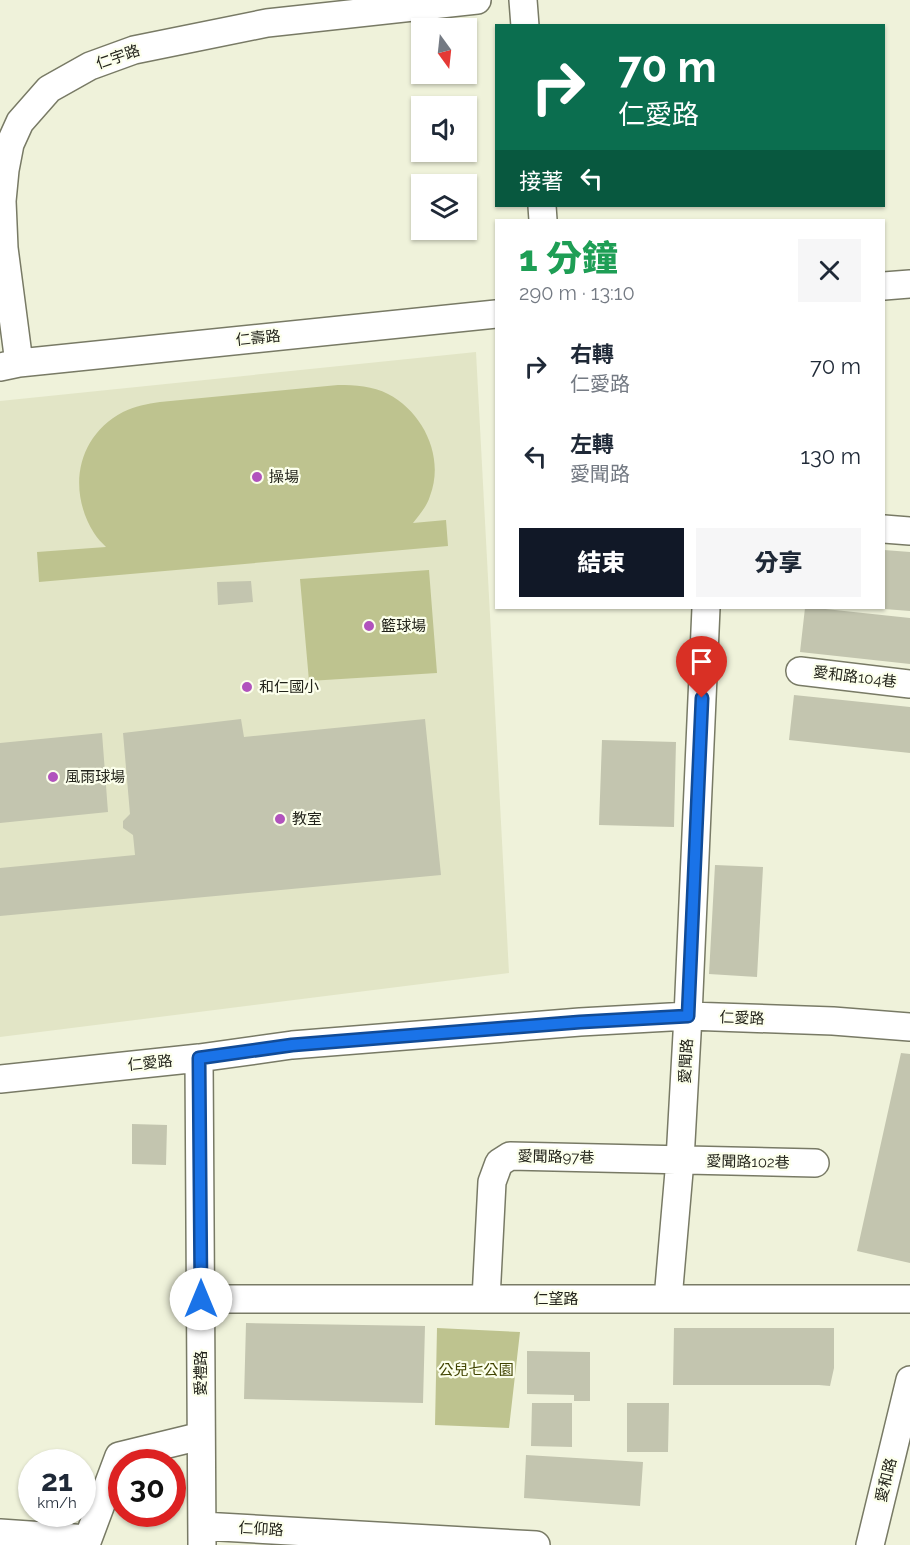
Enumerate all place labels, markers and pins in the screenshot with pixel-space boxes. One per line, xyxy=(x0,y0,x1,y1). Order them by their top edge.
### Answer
place label: 操場 xyxy=(269,468,299,486)
marker: 操場 xyxy=(250,470,264,484)
place label: 籃球場 xyxy=(381,617,426,635)
marker: 籃球場 xyxy=(362,619,376,633)
pin xyxy=(676,636,727,698)
place label: 和仁國小 xyxy=(259,678,319,696)
marker: 和仁國小 xyxy=(240,680,254,694)
place label: 風雨球場 xyxy=(65,768,125,786)
marker: 風雨球場 xyxy=(46,770,60,784)
place label: 教室 xyxy=(292,810,322,828)
marker: 教室 xyxy=(273,812,287,826)

